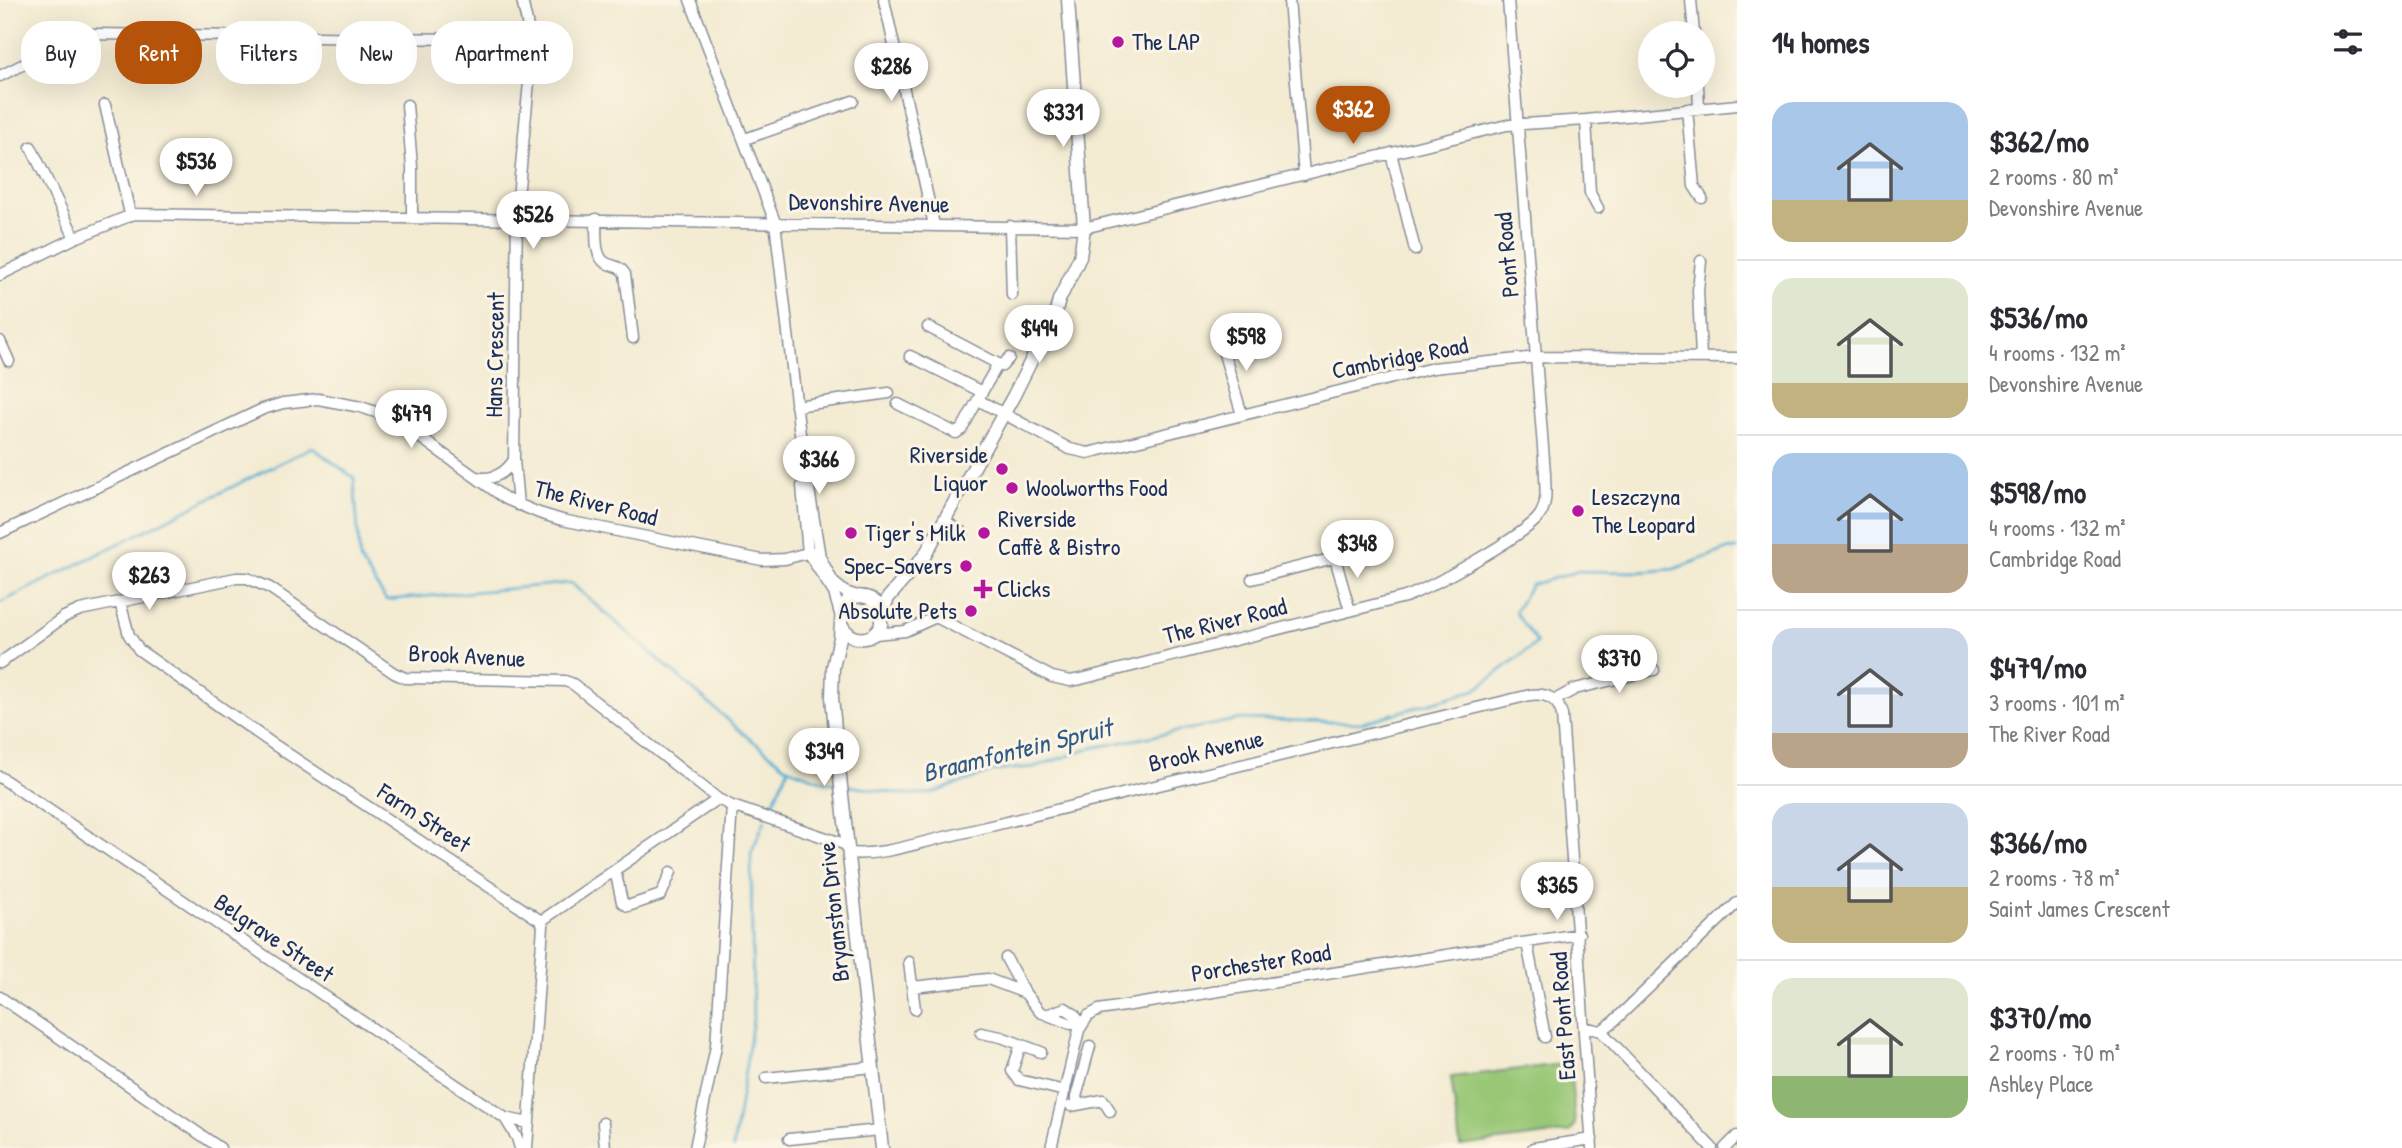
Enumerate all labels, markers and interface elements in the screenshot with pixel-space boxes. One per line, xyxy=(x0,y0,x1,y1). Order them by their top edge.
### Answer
chip: Buy xyxy=(21,21,101,84)
chip: Rent xyxy=(115,21,202,84)
chip: Filters xyxy=(216,21,322,84)
chip: New xyxy=(336,21,417,84)
chip: Apartment xyxy=(431,21,573,84)
map controls xyxy=(1638,21,1715,98)
button: locate xyxy=(1638,21,1715,98)
text: 14 homes xyxy=(1772,22,1870,62)
icon: filters xyxy=(2329,23,2367,61)
place label: The LAP xyxy=(1132,25,1201,57)
marker: The LAP xyxy=(1110,34,1126,50)
pin: $286 xyxy=(850,43,932,103)
text: $286 xyxy=(870,50,912,81)
pin: $362 xyxy=(1312,86,1394,146)
pin: $331 xyxy=(1022,90,1104,149)
text: $362 xyxy=(1332,93,1374,124)
text: $331 xyxy=(1043,96,1083,127)
text: $362/mo xyxy=(1989,121,2089,161)
icon: home xyxy=(1828,130,1912,214)
pin: $536 xyxy=(155,138,237,198)
text: $536 xyxy=(176,145,216,176)
text: 2 rooms · 80 m² xyxy=(1989,161,2119,192)
street label: Devonshire Avenue xyxy=(788,185,950,219)
pin: $526 xyxy=(492,191,574,251)
text: Devonshire Avenue xyxy=(1989,192,2143,223)
text: $526 xyxy=(512,198,554,229)
street label: Pont Road xyxy=(1486,211,1526,299)
street label: Hans Crescent xyxy=(477,291,511,418)
text: $536/mo xyxy=(1989,297,2088,337)
pin: $494 xyxy=(998,306,1080,365)
icon: home xyxy=(1828,306,1912,390)
text: $494 xyxy=(1020,312,1058,343)
pin: $598 xyxy=(1205,314,1287,373)
text: $598 xyxy=(1226,320,1266,351)
street label: Cambridge Road xyxy=(1329,328,1471,386)
text: 4 rooms · 132 m² xyxy=(1989,337,2126,368)
text: Devonshire Avenue xyxy=(1989,368,2143,399)
pin: $479 xyxy=(370,391,452,450)
text: $479 xyxy=(391,397,431,428)
pin: $366 xyxy=(778,436,860,496)
place label: Riverside Liquor xyxy=(910,438,988,498)
text: $366 xyxy=(799,443,839,474)
marker: Riverside Liquor xyxy=(994,461,1010,477)
street label: The River Road xyxy=(531,471,661,533)
place label: Woolworths Food xyxy=(1026,471,1167,503)
text: $598/mo xyxy=(1989,472,2086,512)
marker: Woolworths Food xyxy=(1004,480,1020,496)
place label: Leszczyna The Leopard xyxy=(1592,480,1695,540)
icon: home xyxy=(1828,481,1912,565)
place label: Riverside Caffè & Bistro xyxy=(998,502,1121,562)
marker: Leszczyna The Leopard xyxy=(1570,503,1586,519)
text: 4 rooms · 132 m² xyxy=(1989,512,2126,543)
place label: Tiger's Milk xyxy=(865,516,966,548)
pin: $348 xyxy=(1316,520,1398,580)
marker: Tiger's Milk xyxy=(843,525,859,541)
marker: Riverside Caffè & Bistro xyxy=(976,525,992,541)
text: $348 xyxy=(1337,527,1377,558)
text: Cambridge Road xyxy=(1989,543,2121,574)
place label: Spec-Savers xyxy=(844,549,952,581)
pin: $263 xyxy=(108,552,190,612)
marker: Spec-Savers xyxy=(958,558,974,574)
text: $263 xyxy=(128,559,170,590)
place label: Clicks xyxy=(997,572,1050,604)
marker: Clicks xyxy=(975,581,991,597)
street label: The River Road xyxy=(1160,589,1290,651)
place label: Absolute Pets xyxy=(839,594,957,626)
marker: Absolute Pets xyxy=(963,603,979,619)
street label: Brook Avenue xyxy=(408,636,527,674)
pin: $370 xyxy=(1578,636,1660,695)
text: $370 xyxy=(1597,642,1641,673)
text: $479/mo xyxy=(1989,647,2087,687)
icon: home xyxy=(1828,656,1912,740)
text: 3 rooms · 101 m² xyxy=(1989,687,2125,718)
water label: Braamfontein Spruit xyxy=(919,708,1119,791)
text: The River Road xyxy=(1989,718,2110,749)
street label: Brook Avenue xyxy=(1145,721,1267,779)
pin: $349 xyxy=(783,728,865,788)
text: $349 xyxy=(804,735,844,766)
street label: Farm Street xyxy=(371,775,478,860)
text: $366/mo xyxy=(1989,822,2087,862)
icon: home xyxy=(1828,831,1912,915)
street label: Bryanston Drive xyxy=(810,840,856,984)
pin: $365 xyxy=(1516,862,1598,922)
text: 2 rooms · 78 m² xyxy=(1989,862,2120,893)
text: $365 xyxy=(1537,869,1577,900)
street label: Belgrave Street xyxy=(208,885,341,989)
text: Saint James Crescent xyxy=(1989,893,2170,924)
street label: Porchester Road xyxy=(1189,935,1333,989)
street label: East Pont Road xyxy=(1542,951,1582,1081)
text: $370/mo xyxy=(1989,997,2091,1037)
icon: home xyxy=(1828,1006,1912,1090)
text: 2 rooms · 70 m² xyxy=(1989,1037,2120,1068)
text: Ashley Place xyxy=(1989,1068,2093,1099)

